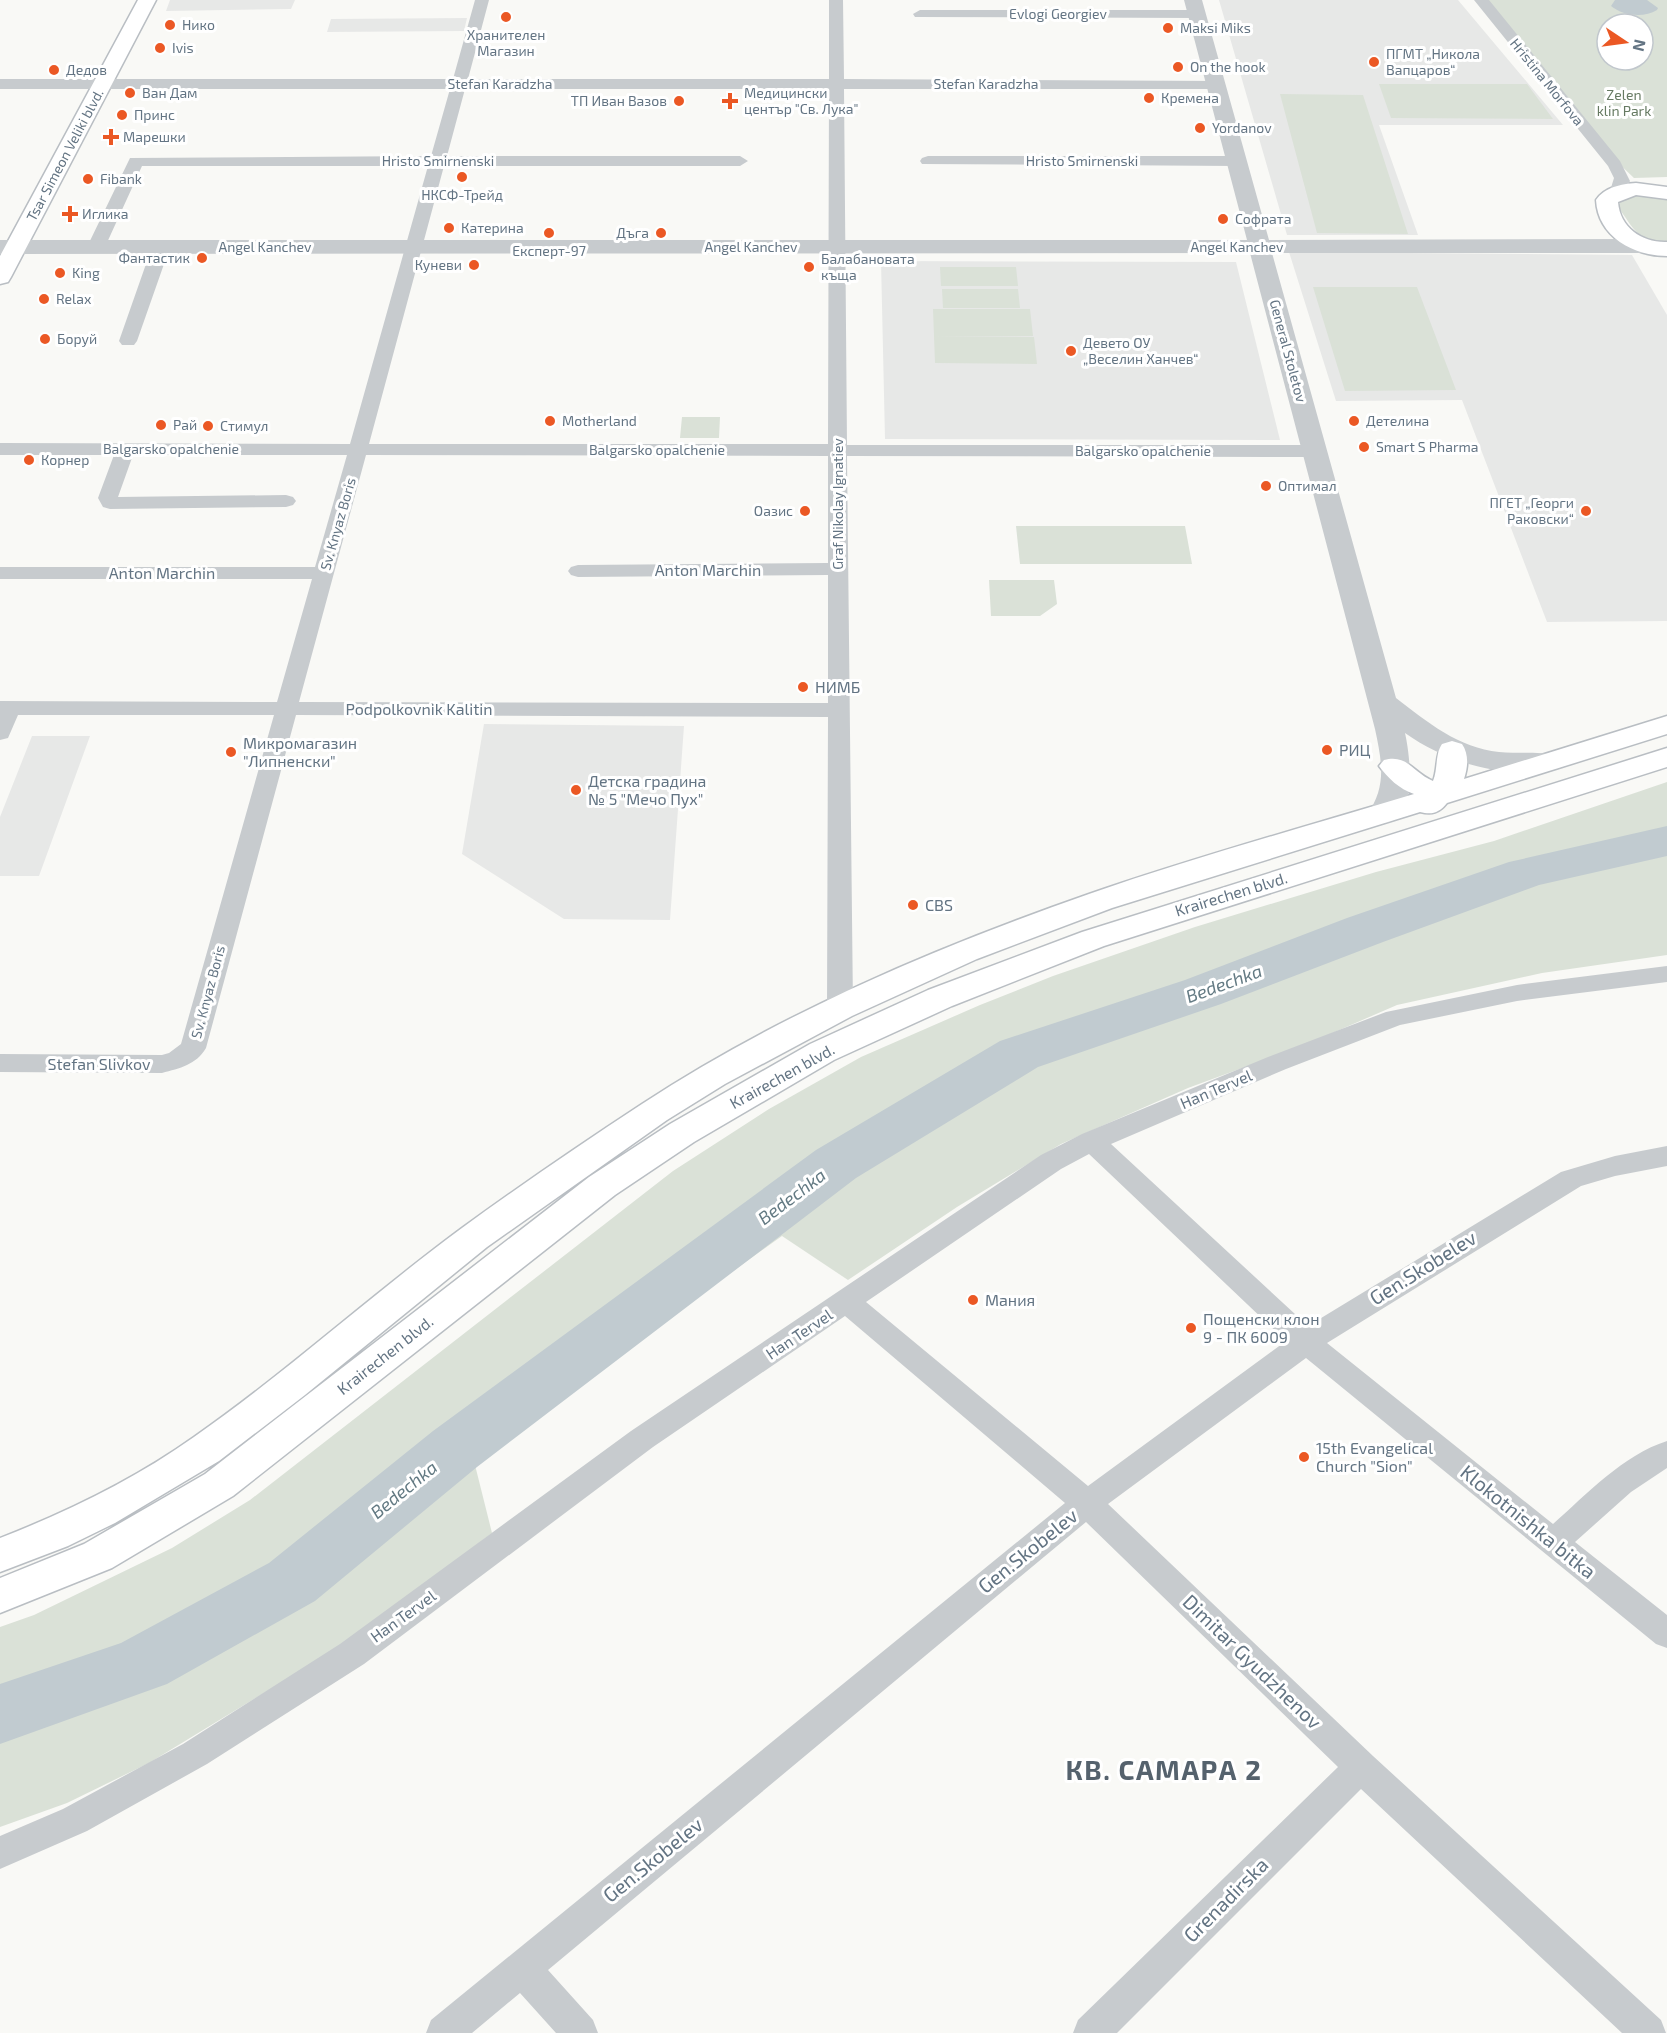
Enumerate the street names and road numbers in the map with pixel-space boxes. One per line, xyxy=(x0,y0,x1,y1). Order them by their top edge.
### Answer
street label: Evlogi Georgiev xyxy=(1009,5,1107,22)
street label: Hristina Morfova xyxy=(1507,35,1588,129)
street label: Stefan Karadzha xyxy=(447,75,553,92)
street label: Stefan Karadzha xyxy=(933,75,1039,92)
street label: Tsar Simeon Veliki blvd. xyxy=(22,86,107,224)
street label: Hristo Smirnenski xyxy=(382,152,494,169)
street label: Hristo Smirnenski xyxy=(1026,152,1138,169)
street label: Angel Kanchev xyxy=(218,238,312,255)
street label: Angel Kanchev xyxy=(704,238,798,255)
street label: Angel Kanchev xyxy=(1190,238,1284,255)
street label: General Stoletov xyxy=(1267,298,1311,405)
street label: Graf Nikolay Ignatiev xyxy=(829,438,846,570)
street label: Balgarsko opalchenie xyxy=(103,440,239,457)
street label: Balgarsko opalchenie xyxy=(589,441,725,458)
street label: Balgarsko opalchenie xyxy=(1075,442,1211,459)
street label: Sv. Knyaz Boris xyxy=(316,476,359,572)
street label: Anton Marchin xyxy=(655,560,761,579)
street label: Anton Marchin xyxy=(109,563,215,582)
street label: Podpolkovnik Kalitin xyxy=(345,699,493,718)
street label: Krairechen blvd. xyxy=(1172,867,1289,920)
street label: Sv. Knyaz Boris xyxy=(187,944,228,1040)
street label: Krairechen blvd. xyxy=(726,1039,837,1112)
street label: Stefan Slivkov xyxy=(48,1054,151,1073)
street label: Han Tervel xyxy=(1177,1065,1255,1112)
street label: Gen.Skobelev xyxy=(1365,1225,1481,1309)
street label: Han Tervel xyxy=(762,1304,836,1363)
street label: Krairechen blvd. xyxy=(333,1311,437,1398)
street label: Klokotnishka bitka xyxy=(1456,1459,1601,1583)
street label: Gen.Skobelev xyxy=(973,1502,1082,1598)
street label: Han Tervel xyxy=(366,1585,439,1646)
street label: Dimitar Gyudzhenov xyxy=(1178,1589,1327,1734)
street label: Gen.Skobelev xyxy=(598,1811,707,1907)
street label: Grenadirska xyxy=(1178,1852,1272,1946)

